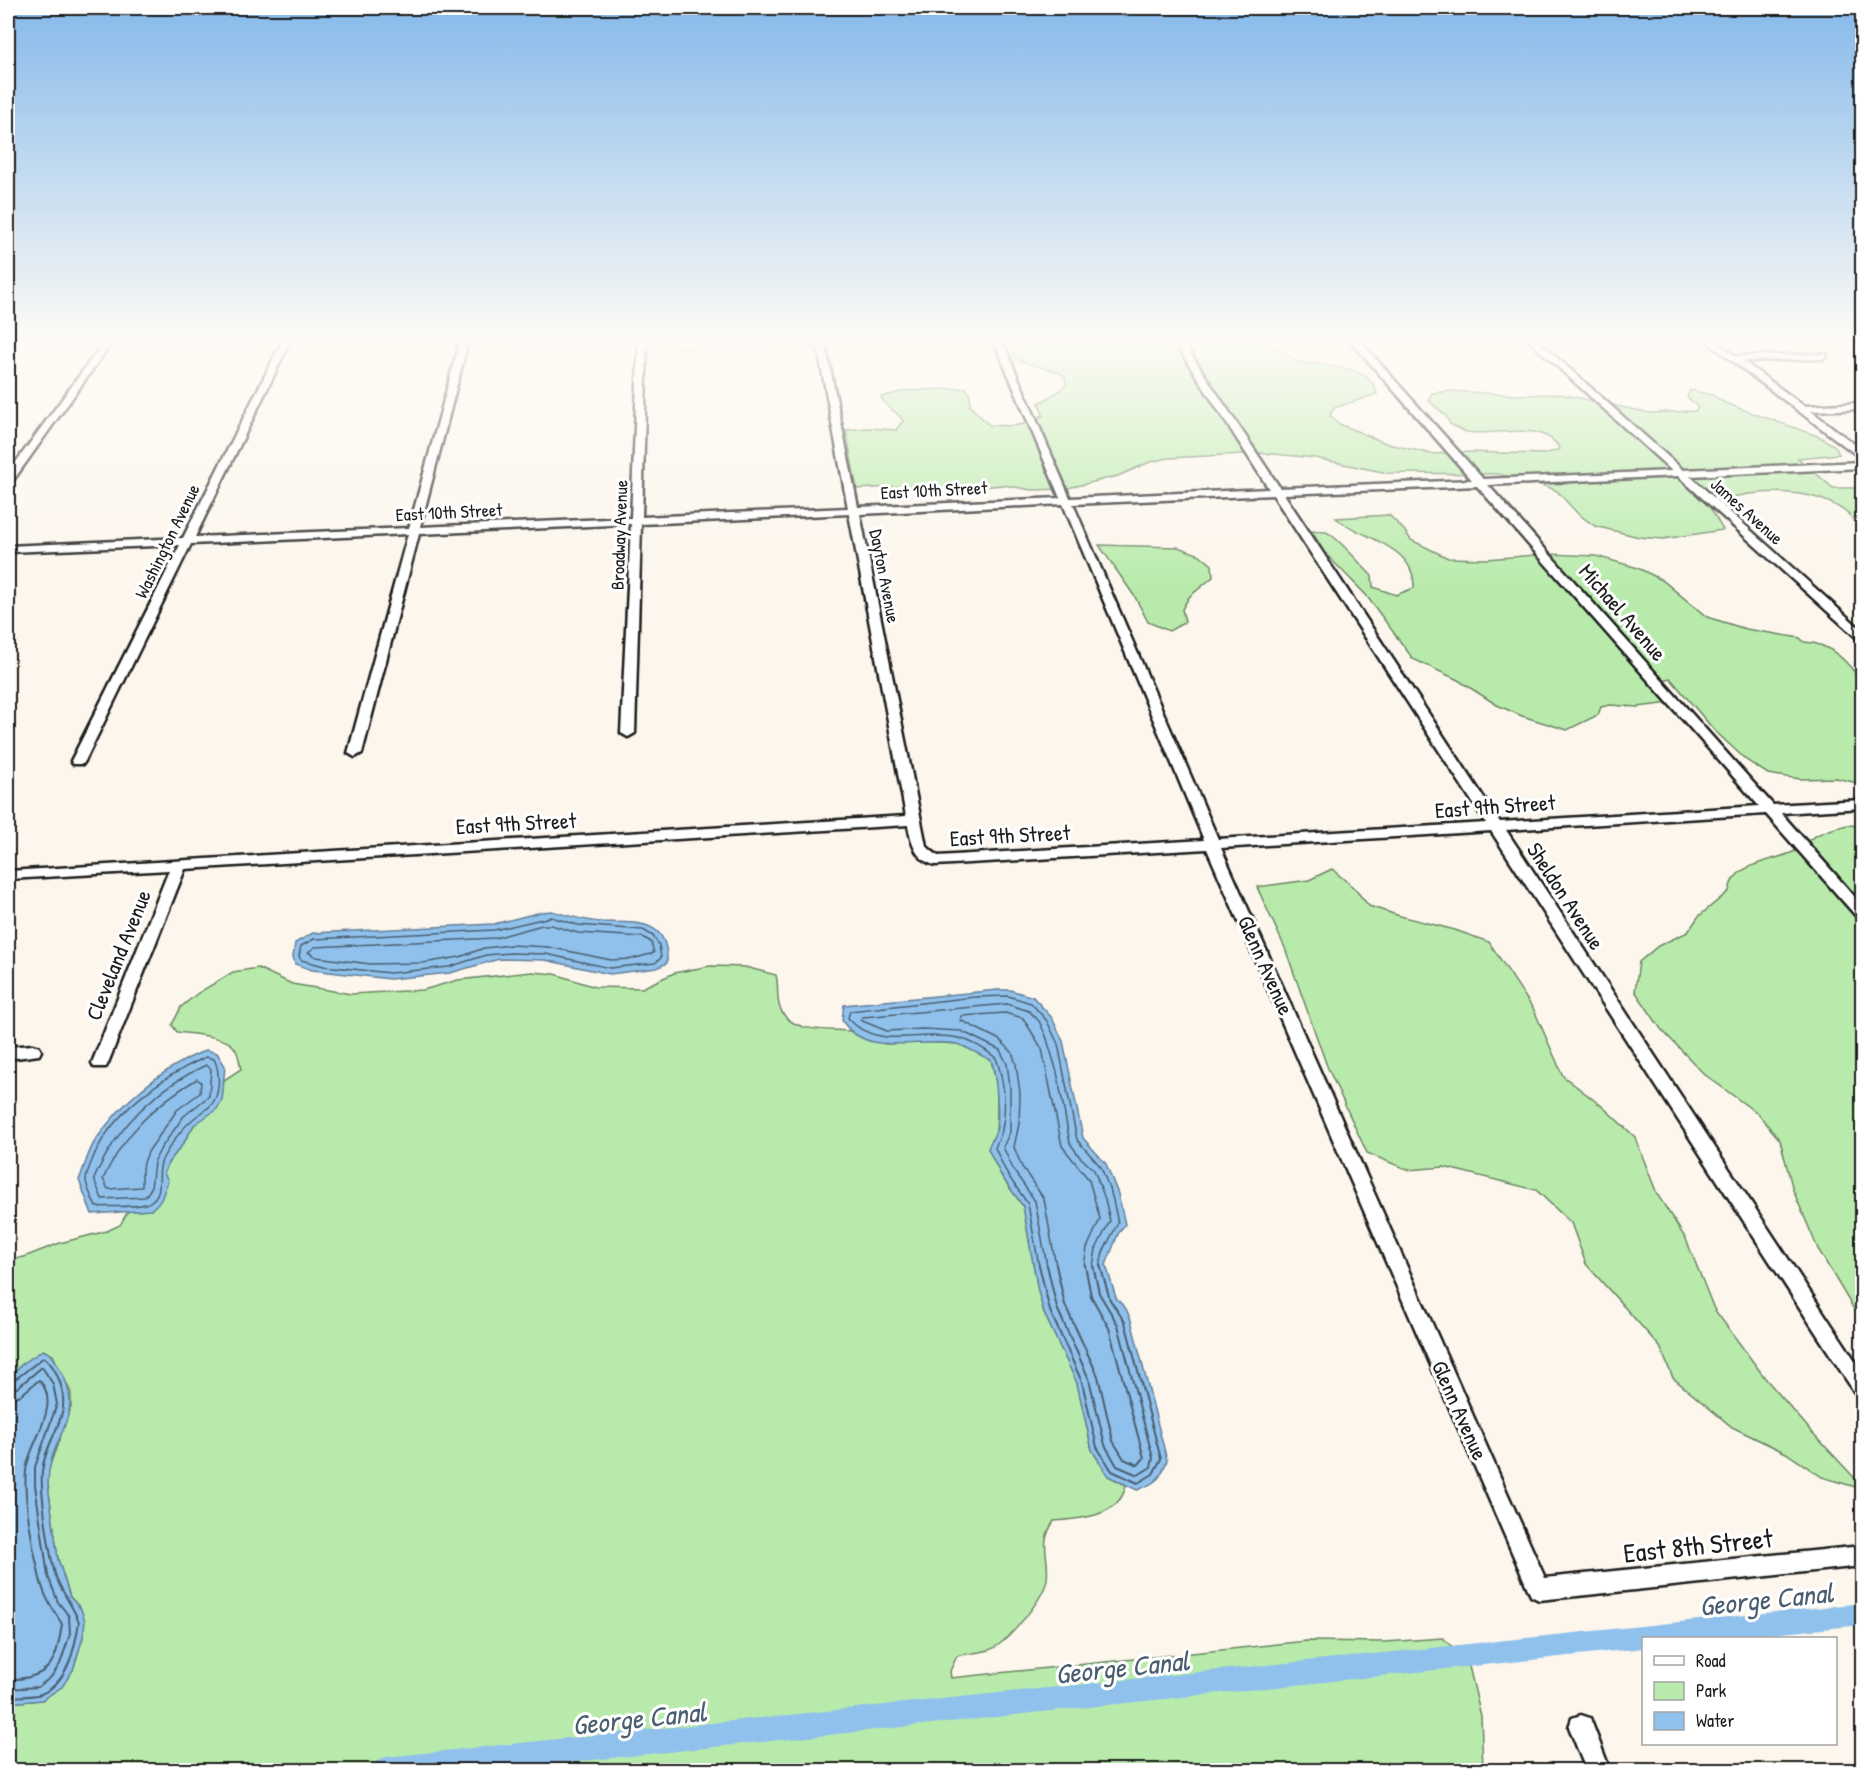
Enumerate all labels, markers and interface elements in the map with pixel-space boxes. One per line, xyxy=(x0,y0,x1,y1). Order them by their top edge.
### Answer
street label: James Avenue xyxy=(1705,472,1789,550)
street label: East 10th Street xyxy=(880,475,989,505)
street label: Washington Avenue xyxy=(129,480,205,602)
street label: Broadway Avenue xyxy=(605,480,633,590)
street label: East 10th Street xyxy=(395,497,504,527)
street label: Dayton Avenue xyxy=(864,527,906,625)
street label: Michael Avenue xyxy=(1572,557,1674,667)
street label: East 9th Street xyxy=(1434,787,1557,825)
street label: East 9th Street xyxy=(455,805,577,841)
street label: East 9th Street xyxy=(949,817,1071,853)
street label: Sheldon Avenue xyxy=(1520,837,1612,956)
street label: Cleveland Avenue xyxy=(78,885,158,1025)
street label: Glenn Avenue xyxy=(1231,911,1301,1020)
street label: Glenn Avenue xyxy=(1425,1356,1495,1465)
street label: East 8th Street xyxy=(1622,1519,1775,1571)
water label: George Canal xyxy=(1697,1573,1836,1625)
legend xyxy=(1642,1637,1837,1745)
water label: George Canal xyxy=(1053,1641,1192,1693)
text: Road xyxy=(1696,1648,1726,1673)
text: Park xyxy=(1696,1678,1727,1703)
water label: George Canal xyxy=(570,1692,709,1744)
text: Water xyxy=(1696,1708,1734,1733)

